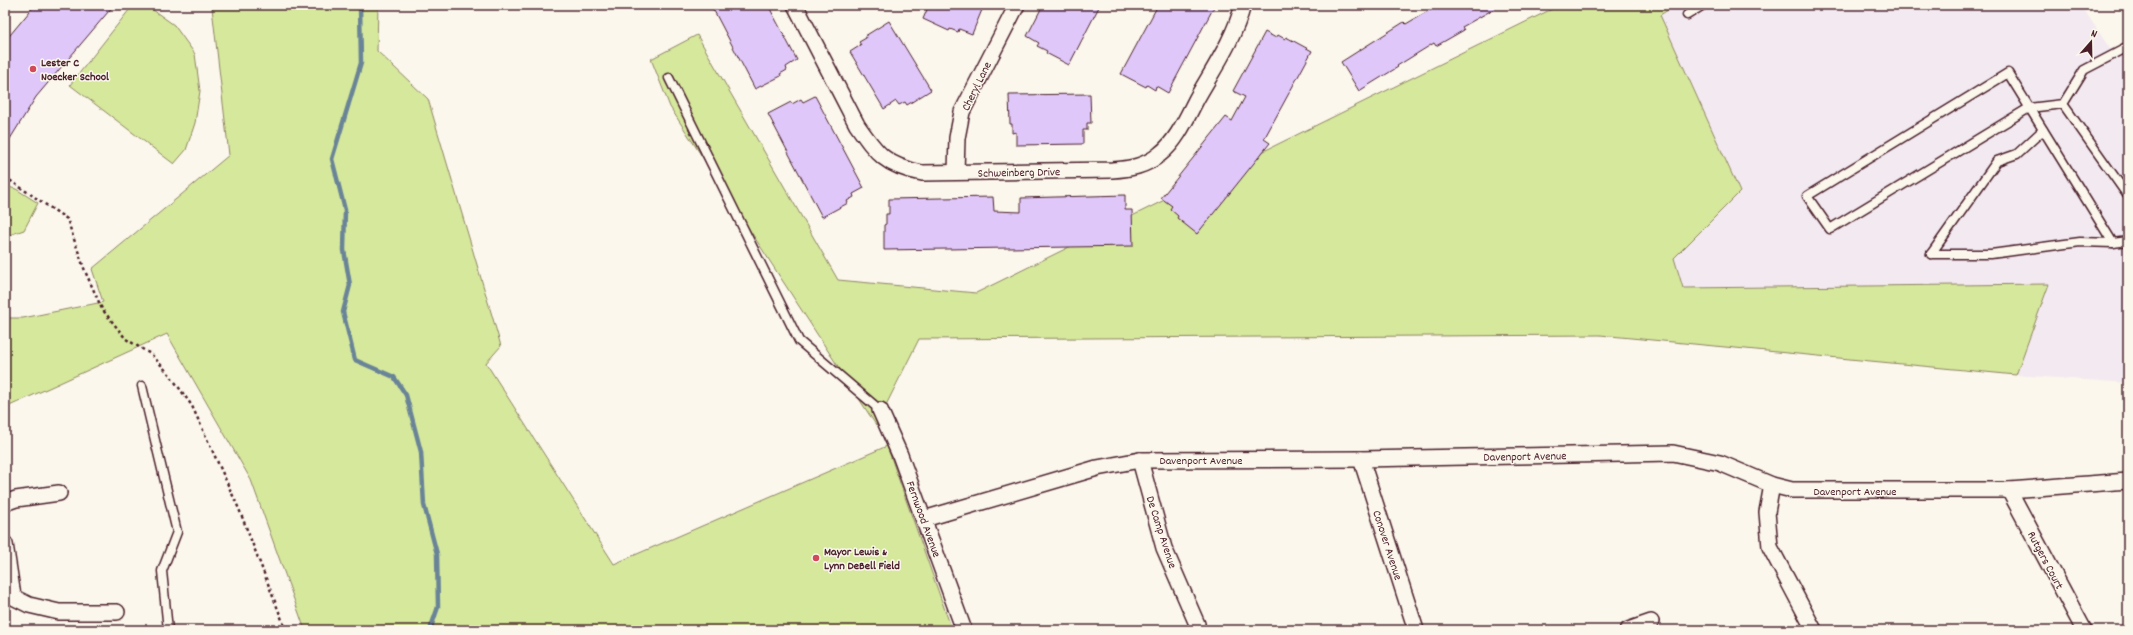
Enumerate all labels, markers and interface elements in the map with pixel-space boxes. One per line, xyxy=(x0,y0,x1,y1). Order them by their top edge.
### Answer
north arrow xyxy=(2071,22,2111,62)
text: N xyxy=(2088,26,2100,43)
place label: Lester C Noecker School xyxy=(41,55,109,86)
street label: Cheryl Lane xyxy=(958,59,997,114)
marker: Lester C Noecker School xyxy=(28,64,38,74)
street label: Schweinberg Drive xyxy=(978,164,1060,183)
street label: Davenport Avenue xyxy=(1483,448,1567,467)
street label: Davenport Avenue xyxy=(1160,453,1242,470)
street label: Fernwood Avenue xyxy=(901,479,944,560)
street label: Davenport Avenue xyxy=(1814,484,1896,501)
street label: De Camp Avenue xyxy=(1141,494,1180,571)
street label: Conover Avenue xyxy=(1367,508,1406,583)
street label: Rutgers Court xyxy=(2022,529,2067,593)
place label: Mayor Lewis & Lynn DeBell Field xyxy=(824,544,900,575)
marker: Mayor Lewis & Lynn DeBell Field xyxy=(811,553,821,563)

